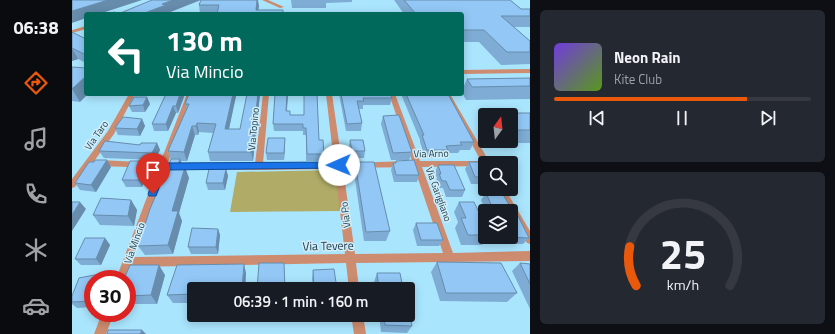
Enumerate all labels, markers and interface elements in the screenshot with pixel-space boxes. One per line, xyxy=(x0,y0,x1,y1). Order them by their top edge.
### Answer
text: 06:38 xyxy=(14,14,58,41)
text: 130 m xyxy=(166,19,243,62)
icon: left xyxy=(100,28,152,80)
text: Neon Rain xyxy=(614,46,681,69)
text: Via Mincio xyxy=(166,58,243,85)
icon: directions xyxy=(22,69,50,97)
text: Kite Club xyxy=(614,69,662,89)
street label: Via Topino xyxy=(244,107,263,151)
icon: previous xyxy=(586,107,608,129)
icon: pause xyxy=(671,107,693,129)
icon: next xyxy=(757,107,779,129)
north arrow xyxy=(478,108,518,148)
map controls xyxy=(478,108,518,244)
street label: Via Taro xyxy=(81,117,112,153)
icon: music xyxy=(22,125,50,153)
position arrow xyxy=(318,144,360,186)
street label: Via Arno xyxy=(413,146,449,161)
pin xyxy=(136,153,170,194)
button: search xyxy=(478,156,518,196)
icon: arrive xyxy=(142,159,164,181)
street label: Via Garigliano xyxy=(422,165,455,224)
icon: phone xyxy=(22,180,50,208)
street label: Via Po xyxy=(336,201,355,229)
button: layers xyxy=(478,204,518,244)
street label: Via Mincio xyxy=(120,220,149,266)
text: 25 xyxy=(659,222,706,285)
icon: climate xyxy=(22,236,50,264)
street label: Via Tevere xyxy=(302,236,354,255)
speed limit sign: 30 xyxy=(84,270,136,322)
text: km/h xyxy=(666,274,699,296)
text: 06:39 · 1 min · 160 m xyxy=(234,290,368,313)
icon: car xyxy=(22,292,50,320)

